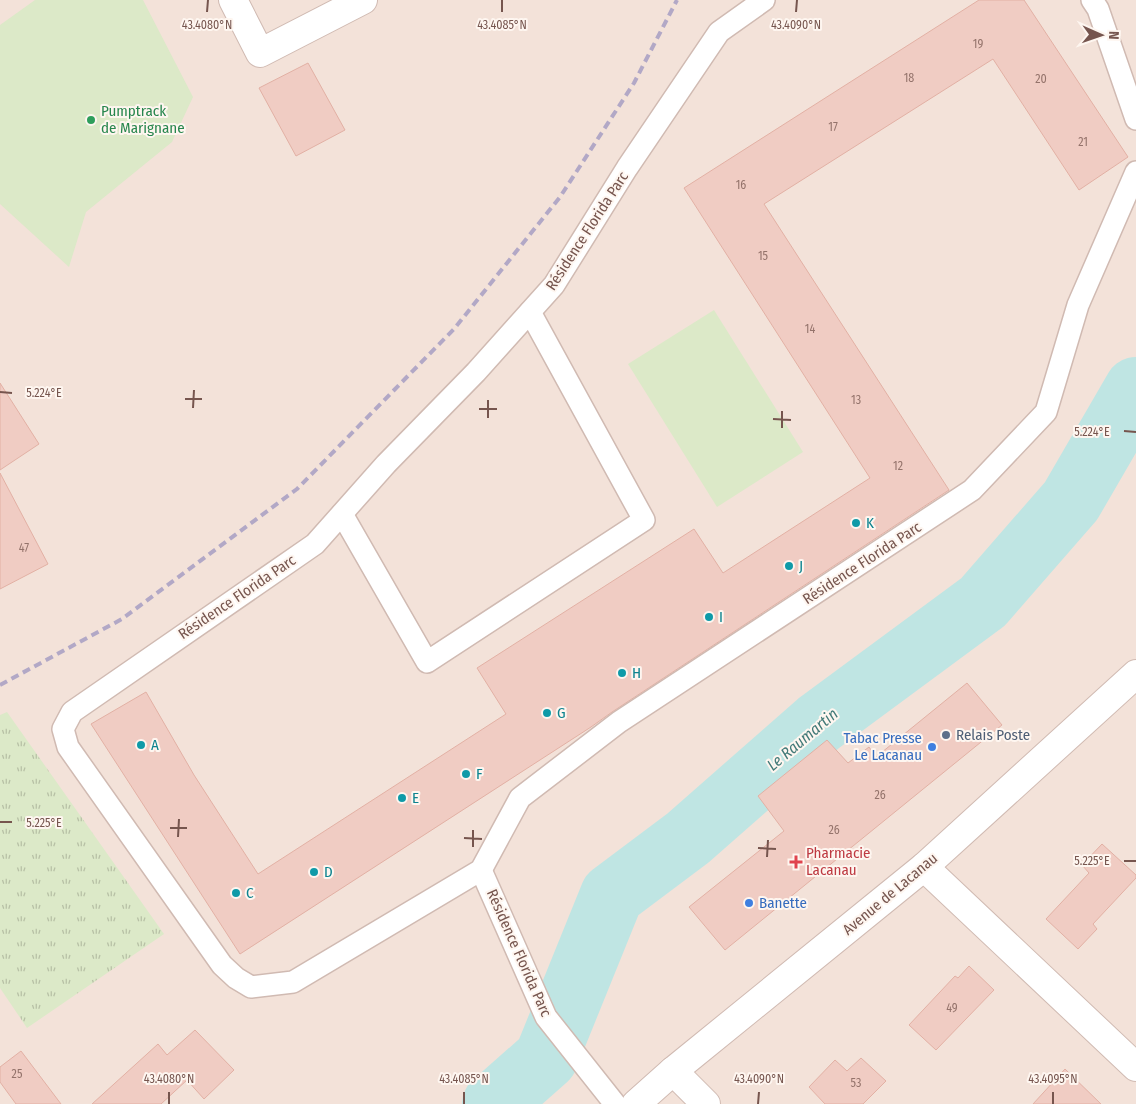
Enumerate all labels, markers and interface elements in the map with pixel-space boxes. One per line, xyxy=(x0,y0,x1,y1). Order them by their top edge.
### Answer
north arrow xyxy=(1076,10,1126,60)
text: 43.4080°N xyxy=(182,18,232,32)
text: 43.4085°N xyxy=(477,18,527,32)
text: 43.4090°N xyxy=(771,18,821,32)
text: N xyxy=(1105,31,1122,40)
house number: 19 xyxy=(973,37,983,51)
house number: 18 xyxy=(904,71,914,85)
house number: 20 xyxy=(1035,72,1047,86)
place label: Pumptrack de Marignane xyxy=(101,102,185,137)
marker: Pumptrack de Marignane xyxy=(85,114,97,126)
house number: 17 xyxy=(828,120,838,134)
house number: 21 xyxy=(1078,135,1088,149)
street label: Résidence Florida Parc xyxy=(542,168,632,294)
house number: 16 xyxy=(736,178,746,192)
house number: 15 xyxy=(758,249,769,263)
house number: 14 xyxy=(805,322,815,336)
text: 5.224°E xyxy=(26,386,62,400)
house number: 13 xyxy=(851,393,861,407)
text: 5.224°E xyxy=(1074,425,1110,439)
house number: 12 xyxy=(893,459,903,473)
place label: K xyxy=(866,514,874,532)
marker: K xyxy=(850,517,862,529)
street label: Résidence Florida Parc xyxy=(799,518,925,608)
house number: 47 xyxy=(19,541,29,555)
street label: Résidence Florida Parc xyxy=(175,551,300,643)
place label: J xyxy=(799,557,803,575)
marker: J xyxy=(783,560,795,572)
place label: I xyxy=(719,608,723,626)
marker: I xyxy=(703,611,715,623)
place label: H xyxy=(632,664,641,682)
marker: H xyxy=(616,667,628,679)
place label: G xyxy=(557,704,566,722)
water label: Le Raumartin xyxy=(763,704,842,775)
marker: G xyxy=(541,707,553,719)
place label: Relais Poste xyxy=(956,726,1030,744)
place label: Tabac Presse Le Lacanau xyxy=(843,729,922,764)
marker: Relais Poste xyxy=(940,729,952,741)
place label: A xyxy=(151,736,159,754)
marker: A xyxy=(135,739,147,751)
marker: Tabac Presse Le Lacanau xyxy=(926,741,938,753)
place label: F xyxy=(476,765,483,783)
marker: F xyxy=(460,768,472,780)
house number: 26 xyxy=(874,788,886,802)
place label: E xyxy=(412,789,419,807)
marker: E xyxy=(396,792,408,804)
text: 5.225°E xyxy=(26,816,62,830)
house number: 26 xyxy=(828,823,840,837)
place label: Pharmacie Lacanau xyxy=(806,844,871,879)
street label: Avenue de Lacanau xyxy=(839,849,941,939)
text: 5.225°E xyxy=(1074,854,1110,868)
marker: Pharmacie Lacanau xyxy=(790,856,802,868)
place label: D xyxy=(324,863,333,881)
marker: D xyxy=(308,866,320,878)
place label: C xyxy=(246,884,254,902)
street label: Résidence Florida Parc xyxy=(483,886,555,1020)
marker: C xyxy=(230,887,242,899)
place label: Banette xyxy=(759,894,807,912)
marker: Banette xyxy=(743,897,755,909)
house number: 49 xyxy=(946,1001,958,1015)
house number: 25 xyxy=(12,1067,23,1081)
text: 43.4080°N xyxy=(144,1072,194,1086)
text: 43.4085°N xyxy=(439,1072,489,1086)
text: 43.4090°N xyxy=(734,1072,784,1086)
text: 43.4095°N xyxy=(1028,1072,1078,1086)
house number: 53 xyxy=(851,1076,861,1090)

